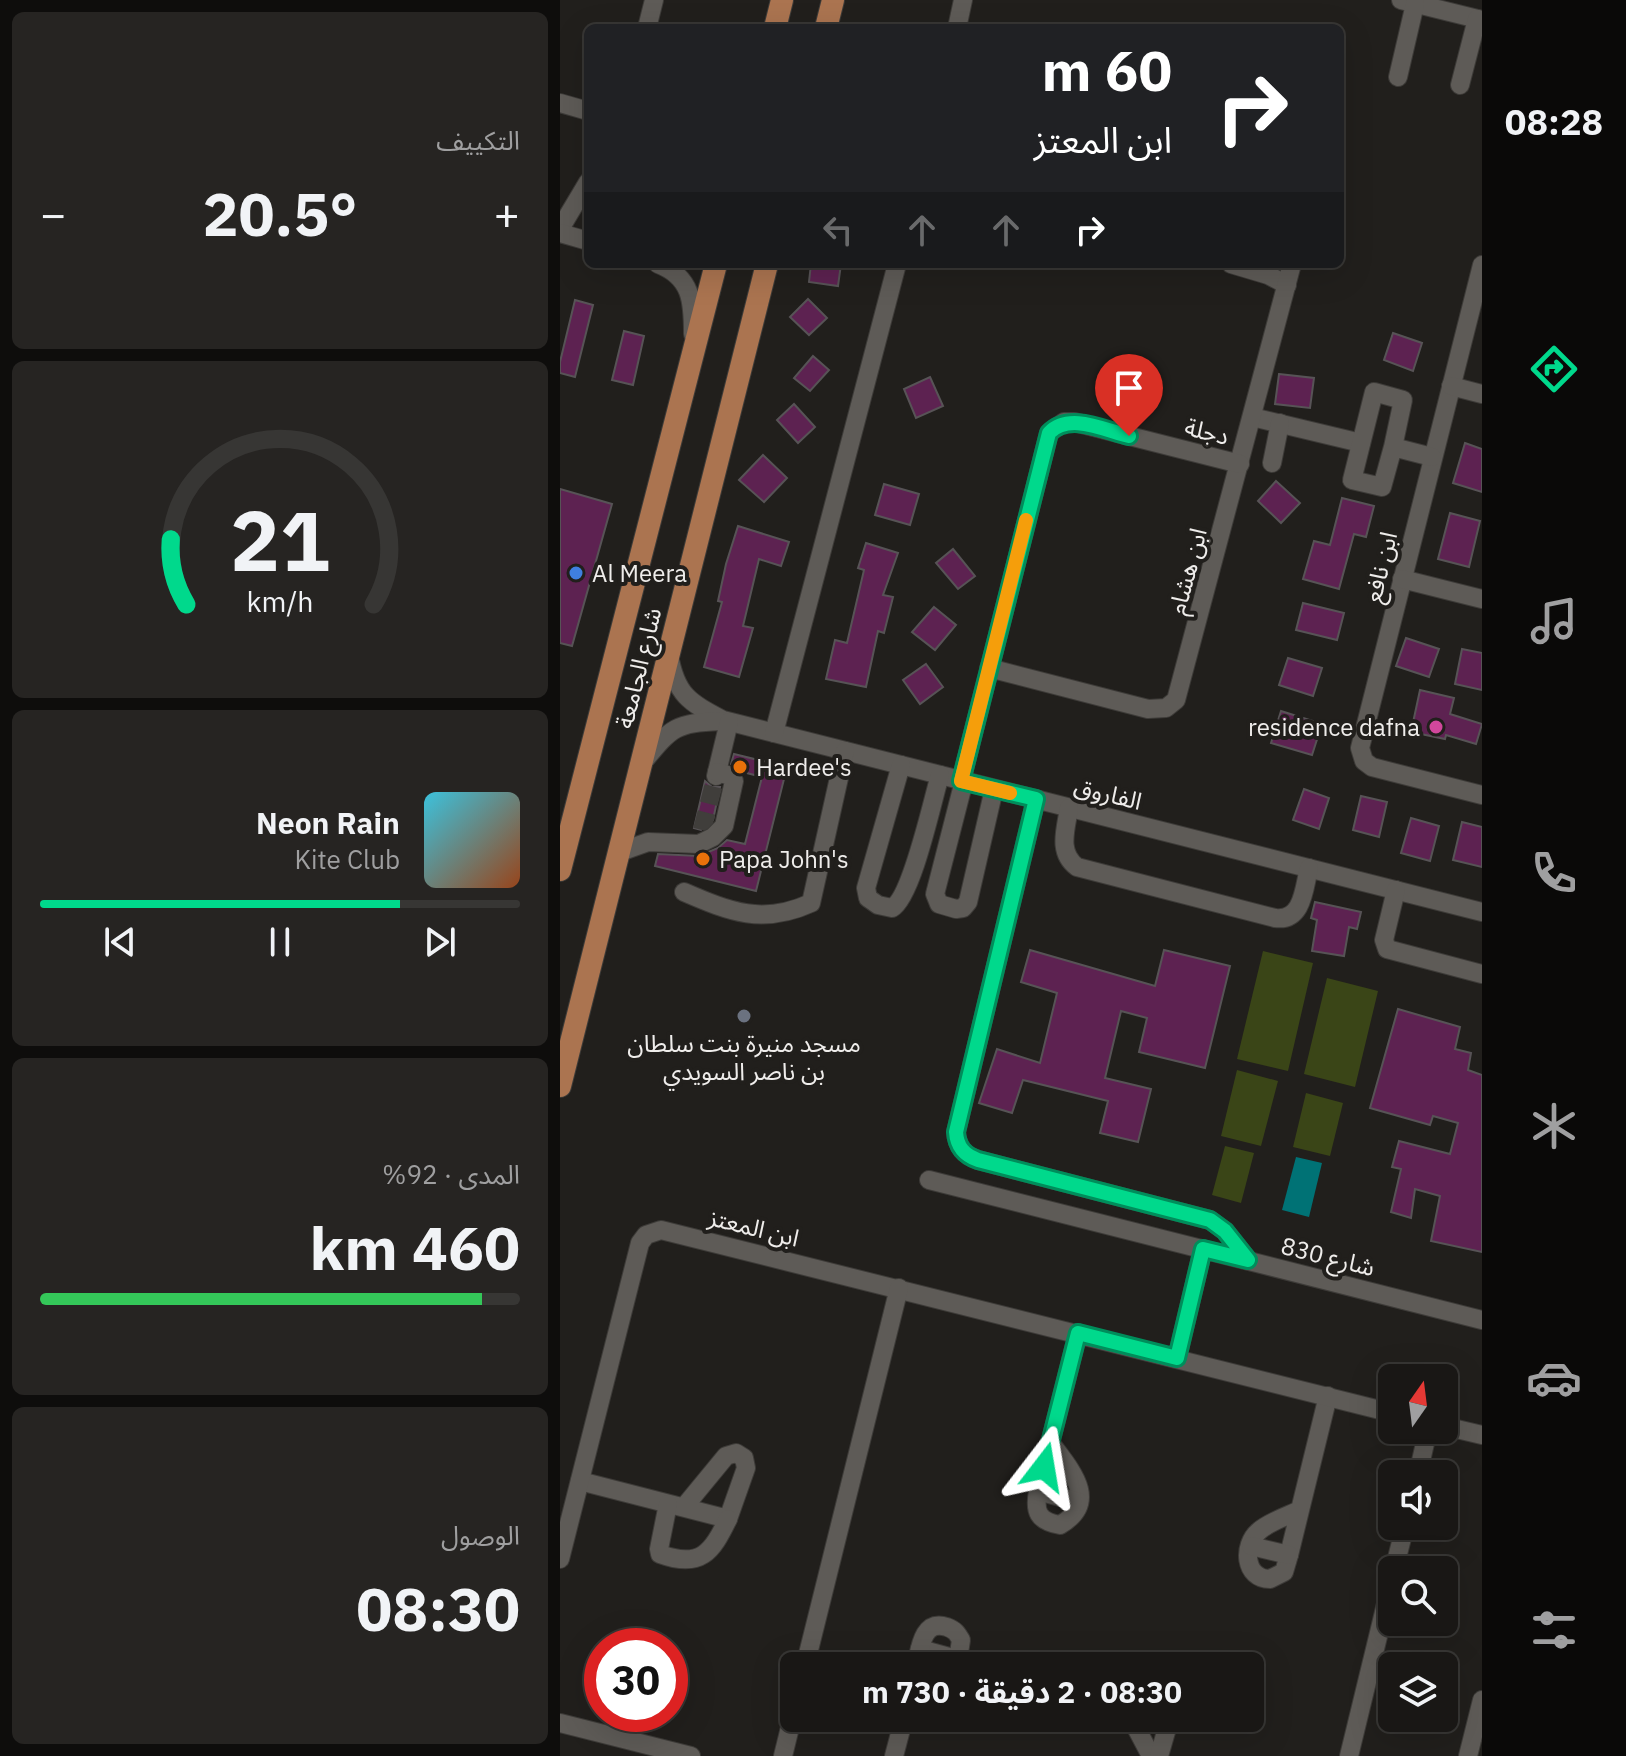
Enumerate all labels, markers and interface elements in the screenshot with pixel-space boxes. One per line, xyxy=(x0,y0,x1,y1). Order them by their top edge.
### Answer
text: 60 m xyxy=(1042,34,1172,106)
icon: right xyxy=(1200,56,1304,160)
text: 08:28 xyxy=(1505,98,1603,145)
text: ابن المعتز xyxy=(1034,116,1172,163)
text: التكييف xyxy=(436,123,520,157)
text: 20.5° xyxy=(203,174,357,253)
text: − xyxy=(40,185,66,242)
text: + xyxy=(494,185,520,242)
icon: left xyxy=(816,208,860,252)
icon: ahead xyxy=(900,208,944,252)
icon: ahead xyxy=(984,208,1028,252)
icon: right xyxy=(1068,208,1112,252)
icon: directions xyxy=(1526,341,1582,397)
pin xyxy=(1095,354,1163,436)
icon: arrive xyxy=(1107,366,1151,410)
street label: دجلة xyxy=(1182,410,1232,452)
text: 21 xyxy=(230,486,330,594)
street label: ابن هشام xyxy=(1160,524,1217,618)
street label: ابن نافع xyxy=(1356,528,1406,606)
place label: Al Meera xyxy=(592,557,687,589)
marker: Al Meera xyxy=(567,564,585,582)
text: km/h xyxy=(246,583,314,620)
icon: music xyxy=(1526,593,1582,649)
street label: شارع الجامعة xyxy=(608,604,670,732)
place label: residence dafna xyxy=(1248,711,1420,743)
marker: residence dafna xyxy=(1427,718,1445,736)
place label: Hardee's xyxy=(756,751,852,783)
marker: Hardee's xyxy=(731,758,749,776)
street label: الفاروق xyxy=(1071,769,1145,817)
text: Neon Rain xyxy=(256,803,400,842)
text: Kite Club xyxy=(295,842,400,876)
place label: Papa John's xyxy=(719,843,849,875)
icon: phone xyxy=(1526,845,1582,901)
marker: Papa John's xyxy=(694,850,712,868)
icon: previous xyxy=(98,920,142,964)
icon: pause xyxy=(258,920,302,964)
icon: next xyxy=(418,920,462,964)
marker: مسجد منيرة بنت سلطان بن ناصر السويدي xyxy=(735,1007,753,1025)
place label: مسجد منيرة بنت سلطان بن ناصر السويدي xyxy=(627,1027,861,1091)
icon: climate xyxy=(1526,1098,1582,1154)
text: المدى · 92% xyxy=(382,1157,520,1191)
street label: ابن المعتز xyxy=(704,1200,803,1254)
text: 460 km xyxy=(310,1208,520,1287)
street label: شارع 830 xyxy=(1277,1229,1378,1285)
icon: car xyxy=(1526,1350,1582,1406)
north arrow xyxy=(1378,1364,1458,1444)
map controls xyxy=(1378,1364,1458,1732)
position arrow xyxy=(1002,1425,1086,1509)
button: sound xyxy=(1378,1460,1458,1540)
text: الوصول xyxy=(441,1518,520,1552)
button: search xyxy=(1378,1556,1458,1636)
text: 08:30 xyxy=(356,1569,520,1648)
icon: filters xyxy=(1526,1602,1582,1658)
speed limit sign: 30 xyxy=(584,1628,688,1732)
button: layers xyxy=(1378,1652,1458,1732)
text: 08:30 · 2 دقيقة · 730 m xyxy=(862,1672,1182,1711)

